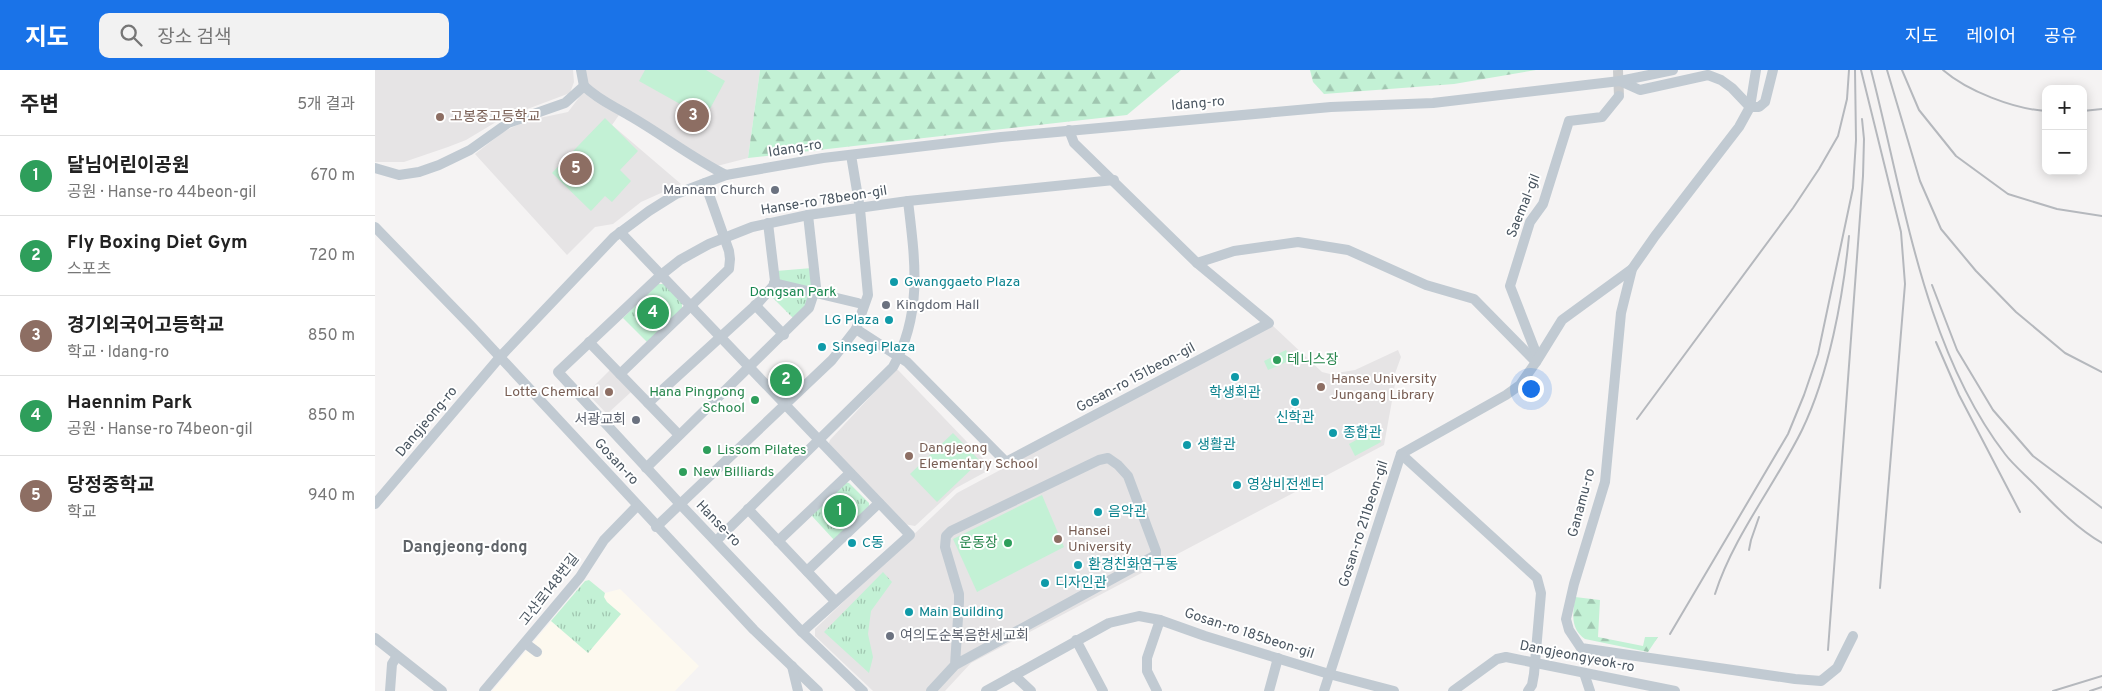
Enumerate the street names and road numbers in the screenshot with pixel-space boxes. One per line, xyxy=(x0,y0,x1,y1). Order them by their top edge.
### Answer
street label: Idang-ro xyxy=(1170,93,1226,115)
street label: Idang-ro xyxy=(767,136,823,162)
street label: Saemal-gil xyxy=(1503,172,1545,240)
street label: Hanse-ro 78beon-gil xyxy=(760,183,888,219)
street label: Gosan-ro 151beon-gil xyxy=(1074,339,1198,417)
street label: Dangjeong-ro xyxy=(393,383,462,461)
street label: Gosan-ro xyxy=(590,435,642,489)
street label: Gosan-ro 211beon-gil xyxy=(1335,459,1393,589)
street label: Ganamu-ro xyxy=(1565,466,1599,539)
street label: Hanse-ro xyxy=(692,497,744,551)
street label: 고산로148번길 xyxy=(517,551,583,629)
street label: Gosan-ro 185beon-gil xyxy=(1182,605,1316,663)
street label: Dangjeongyeok-ro xyxy=(1518,637,1636,677)

